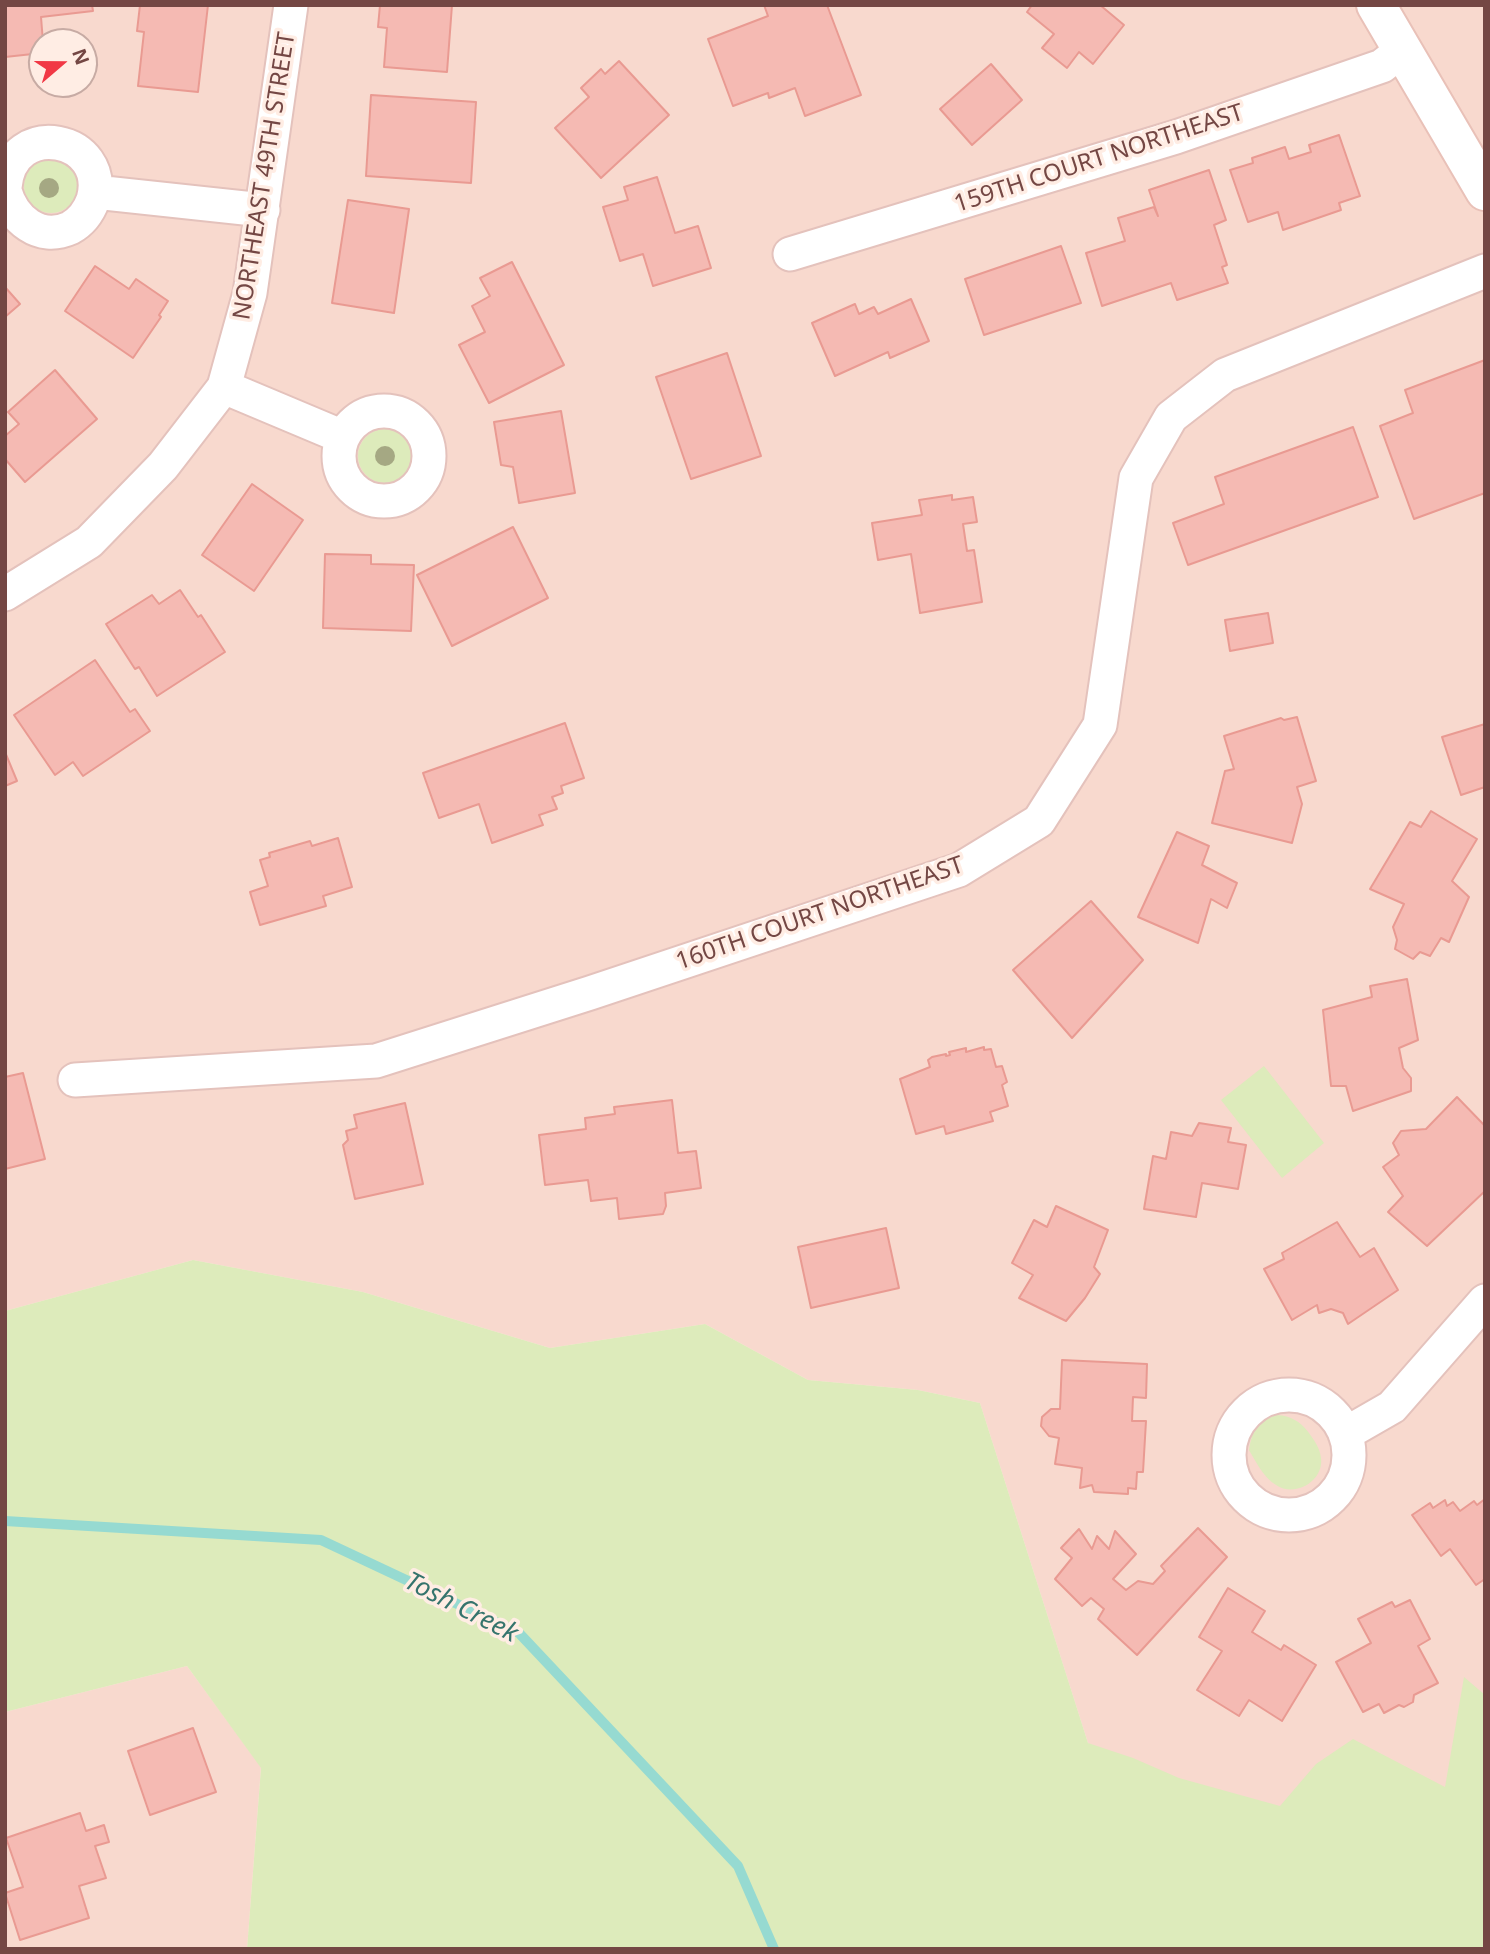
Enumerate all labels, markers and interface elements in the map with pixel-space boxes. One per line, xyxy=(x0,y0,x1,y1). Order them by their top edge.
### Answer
north arrow xyxy=(28,28,98,98)
street label: NORTHEAST 49TH STREET xyxy=(228,30,302,322)
text: N xyxy=(66,45,96,68)
street label: 159TH COURT NORTHEAST xyxy=(951,99,1247,219)
street label: 160TH COURT NORTHEAST xyxy=(672,851,968,977)
water label: Tosh Creek xyxy=(399,1566,523,1650)

